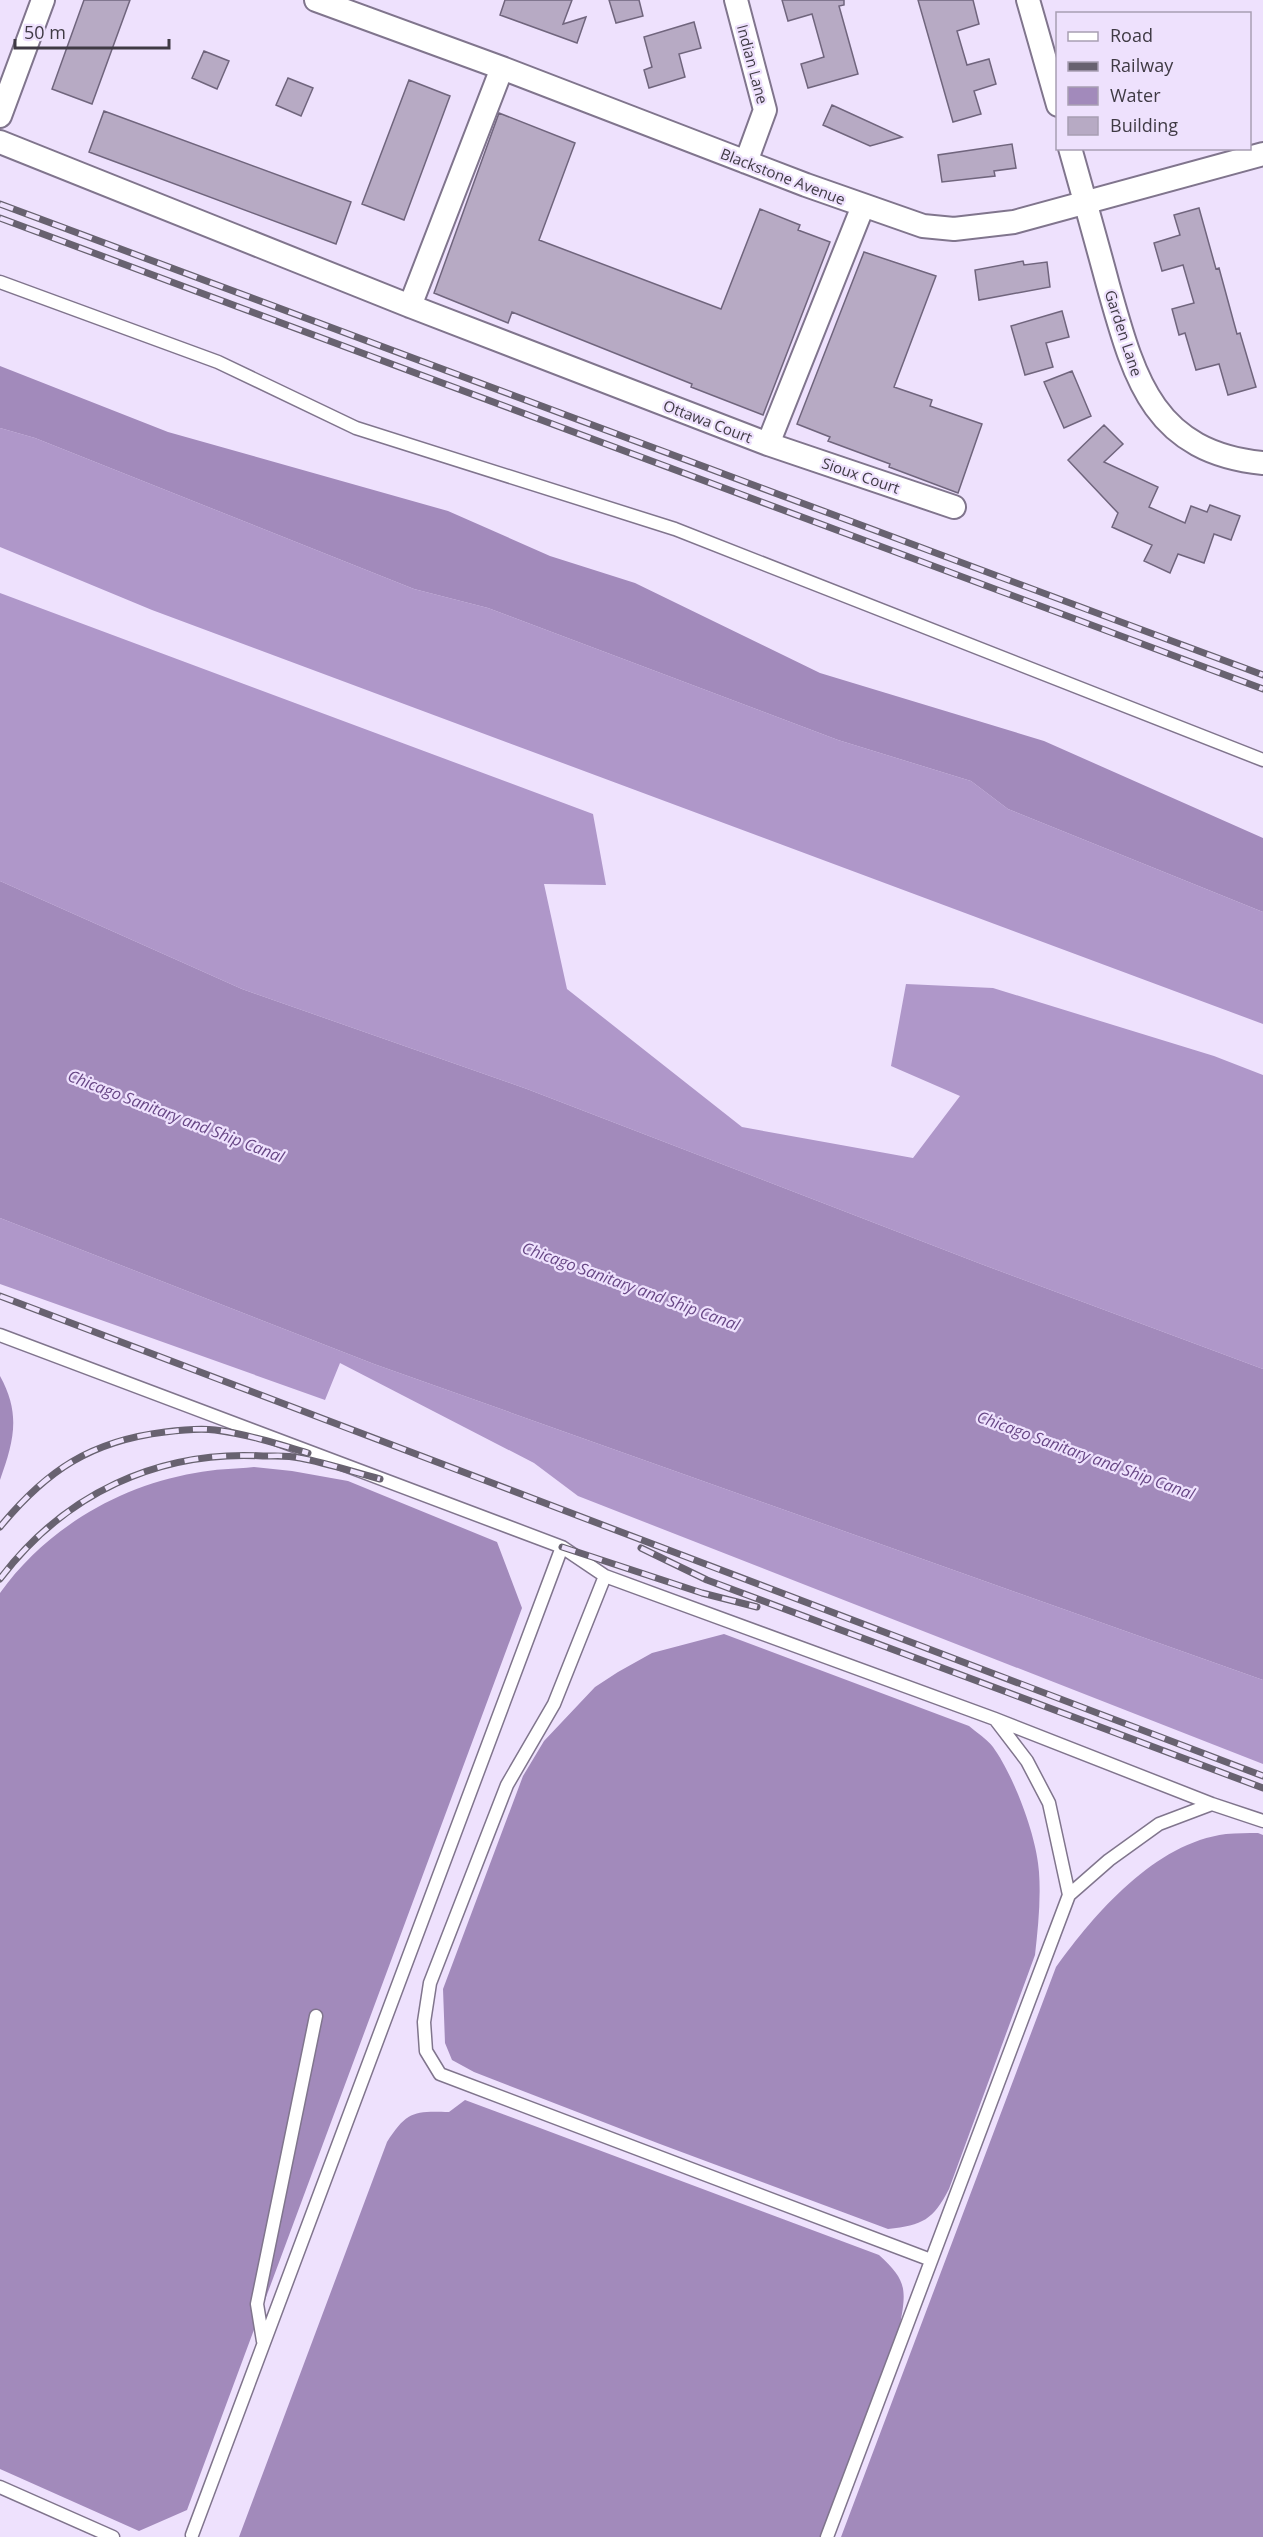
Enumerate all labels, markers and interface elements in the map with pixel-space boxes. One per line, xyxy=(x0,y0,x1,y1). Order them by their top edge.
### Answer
scale bar xyxy=(15,12,170,50)
legend xyxy=(1056,12,1251,150)
text: 50 m xyxy=(24,20,66,44)
street label: Indian Lane xyxy=(733,22,773,106)
text: Road xyxy=(1110,23,1153,47)
text: Railway xyxy=(1110,53,1174,77)
text: Water xyxy=(1110,83,1161,107)
text: Building xyxy=(1110,113,1178,137)
street label: Blackstone Avenue xyxy=(718,143,848,209)
street label: Garden Lane xyxy=(1101,287,1147,379)
street label: Ottawa Court xyxy=(661,395,755,447)
street label: Sioux Court xyxy=(819,452,903,498)
water label: Chicago Sanitary and Ship Canal xyxy=(65,1064,288,1168)
water label: Chicago Sanitary and Ship Canal xyxy=(519,1236,744,1336)
water label: Chicago Sanitary and Ship Canal xyxy=(974,1405,1199,1505)

